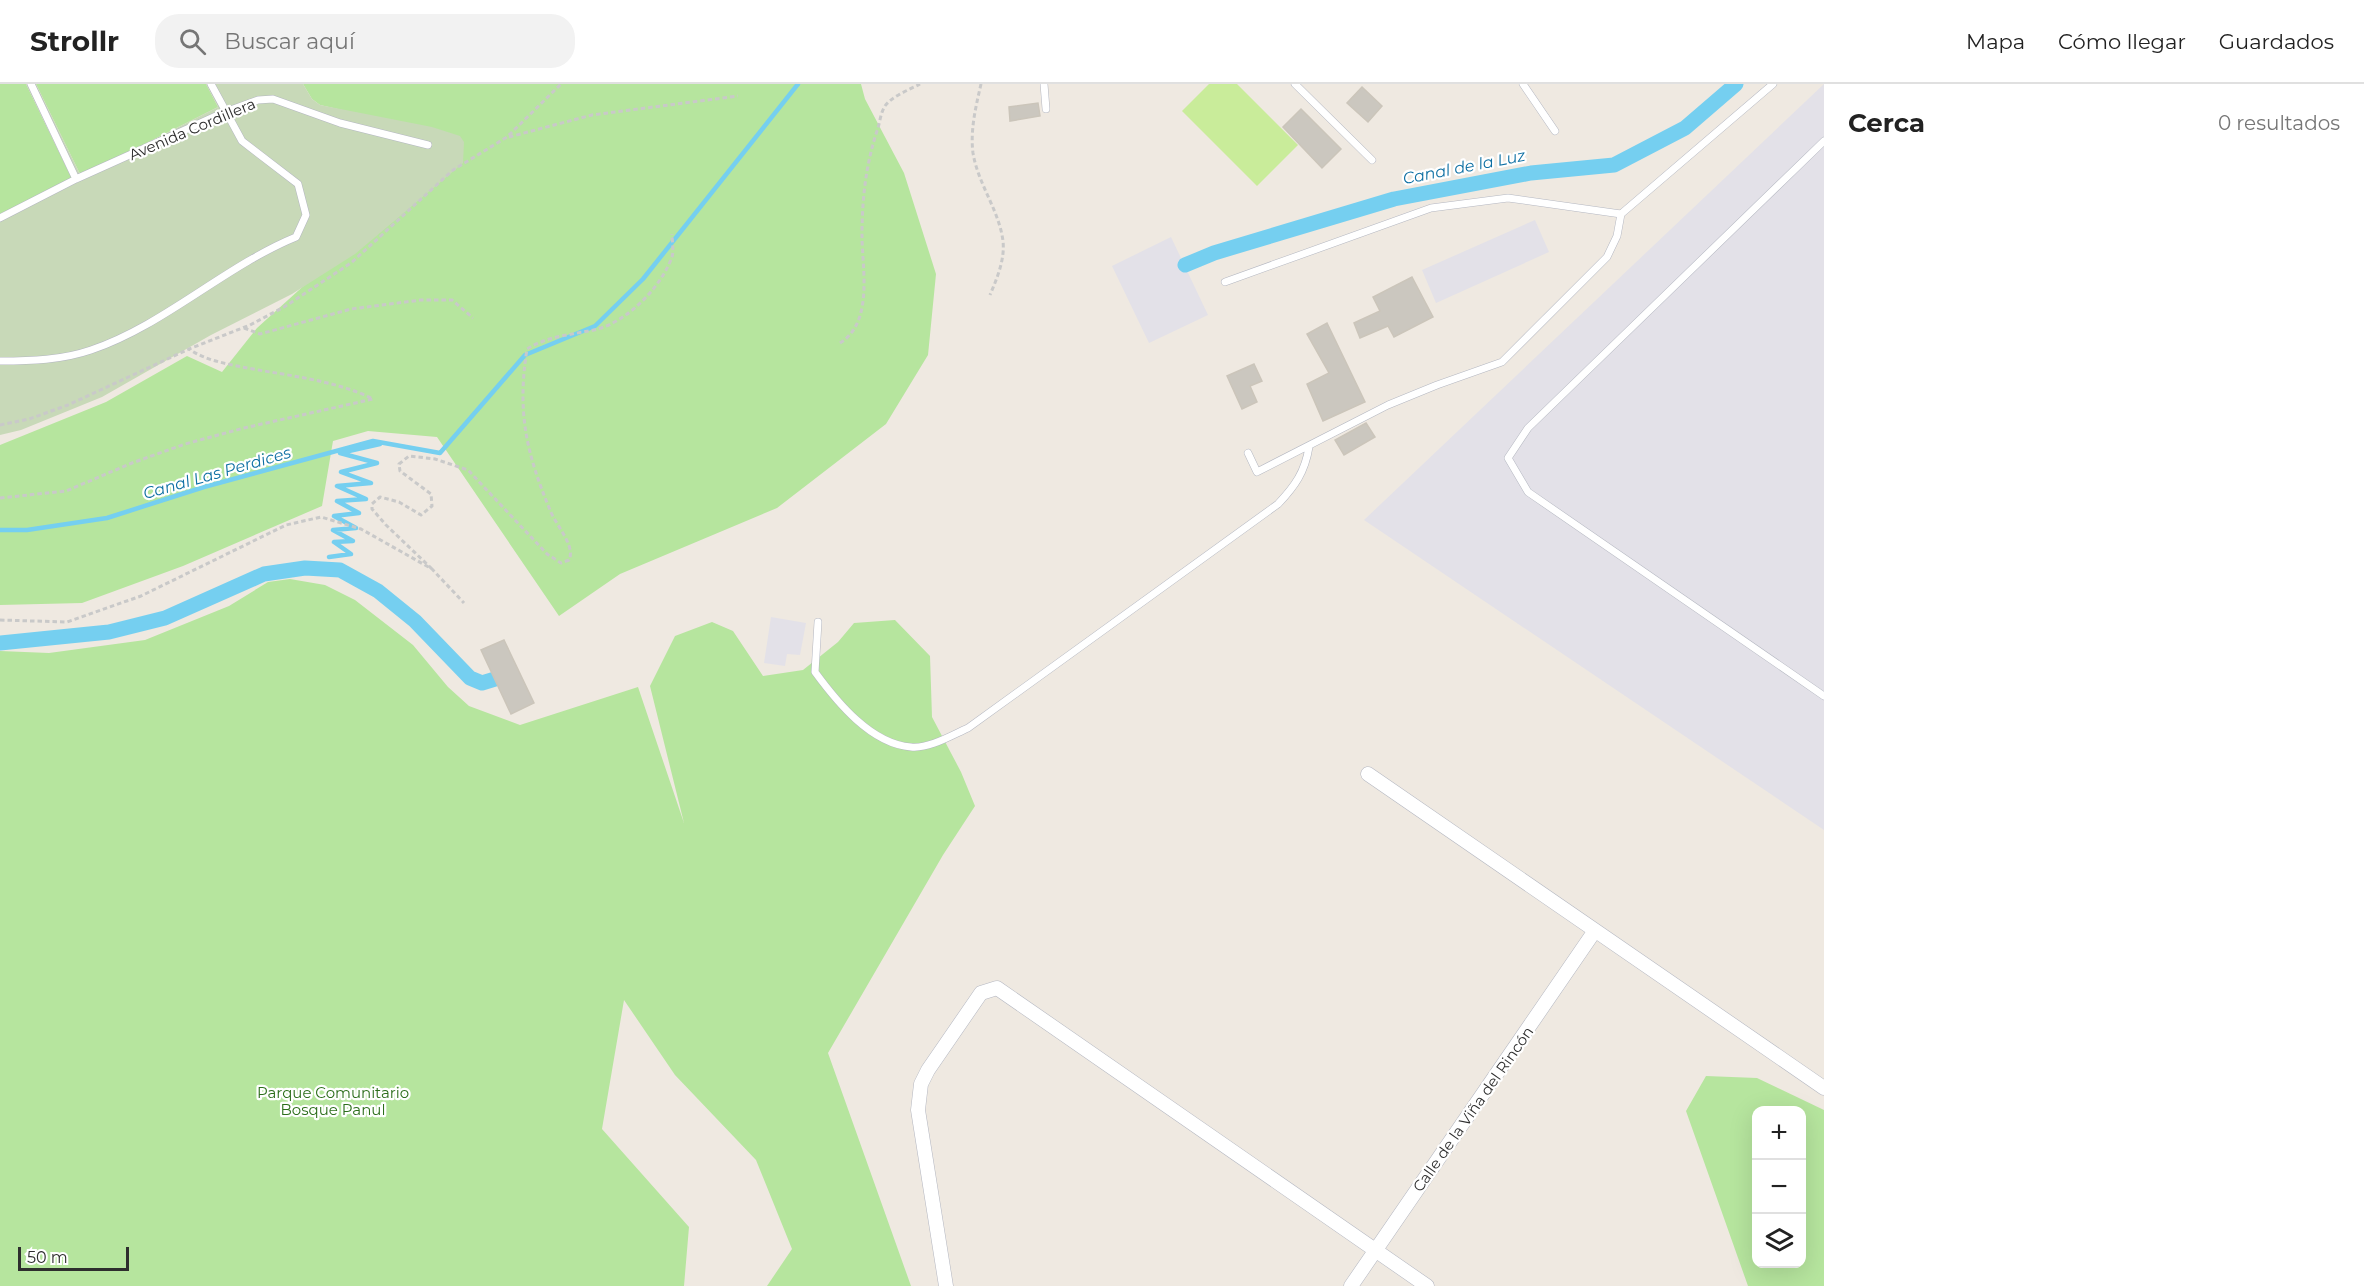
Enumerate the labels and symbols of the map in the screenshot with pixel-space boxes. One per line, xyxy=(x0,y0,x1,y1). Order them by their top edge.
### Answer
street label: Avenida Cordillera xyxy=(126,94,258,164)
water label: Canal de la Luz xyxy=(1401,146,1528,188)
water label: Canal Las Perdices xyxy=(141,443,293,503)
street label: Calle de la Viña del Rincón xyxy=(1409,1023,1537,1195)
park label: Parque Comunitario Bosque Panul xyxy=(257,1083,409,1119)
scale bar xyxy=(18,1244,129,1272)

